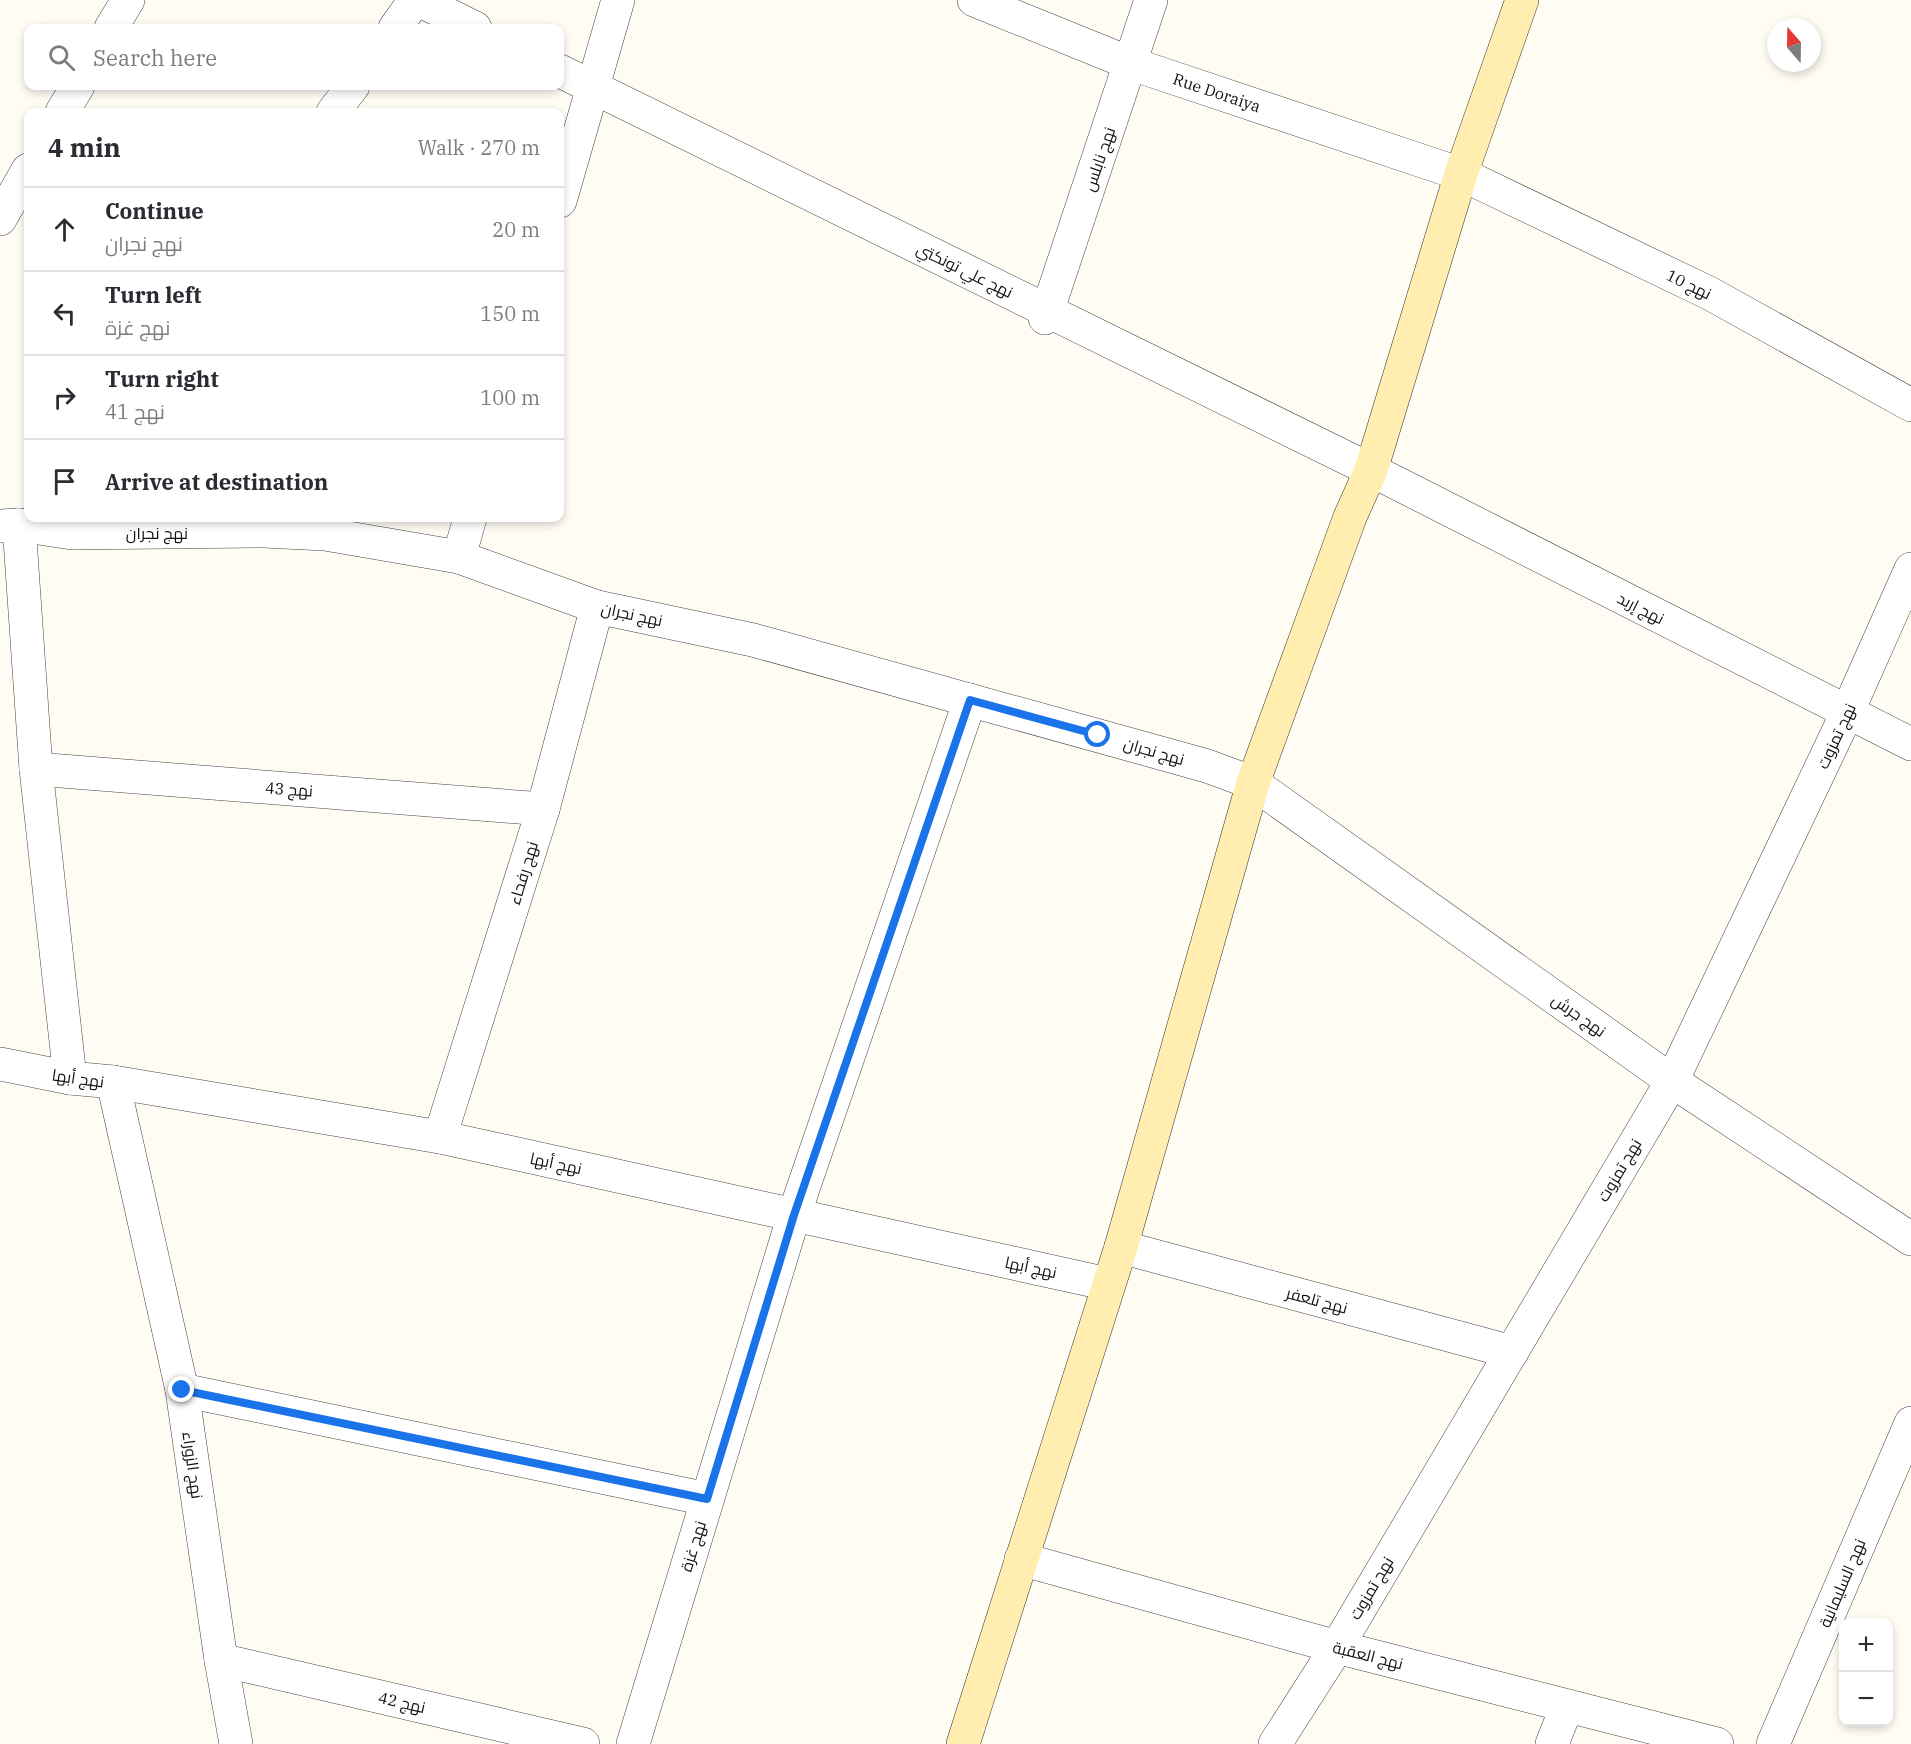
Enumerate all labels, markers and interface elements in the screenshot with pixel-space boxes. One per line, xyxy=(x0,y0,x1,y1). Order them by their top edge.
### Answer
north arrow xyxy=(1767,18,1821,72)
search box xyxy=(24,24,564,90)
icon: search xyxy=(45,41,78,74)
text: Search here xyxy=(93,43,217,72)
street label: Rue Doraiya xyxy=(1170,68,1264,116)
street label: نهج نابلس xyxy=(1079,124,1121,194)
text: 4 min xyxy=(48,130,121,164)
text: Walk · 270 m xyxy=(418,134,540,161)
text: Continue xyxy=(105,196,204,225)
icon: ahead xyxy=(48,213,81,246)
text: 20 m xyxy=(492,216,540,243)
text: نهج نجران xyxy=(105,230,183,257)
street label: نهج علي تونكتي xyxy=(912,238,1016,306)
street label: نهج 10 xyxy=(1662,265,1715,305)
text: Turn left xyxy=(105,280,201,309)
icon: left xyxy=(48,297,81,330)
text: 150 m xyxy=(480,300,540,327)
text: نهج غزة xyxy=(105,314,170,341)
text: Turn right xyxy=(105,364,219,393)
icon: right xyxy=(48,381,81,414)
text: 100 m xyxy=(480,384,540,411)
text: نهج 41 xyxy=(105,398,165,425)
icon: arrive xyxy=(48,465,81,498)
text: Arrive at destination xyxy=(105,467,328,496)
street label: نهج نجران xyxy=(126,523,188,545)
street label: نهج إربد xyxy=(1613,588,1668,630)
street label: نهج نجران xyxy=(599,598,665,632)
street label: نهج تمزوت xyxy=(1812,700,1862,773)
route start xyxy=(1084,721,1110,747)
street label: نهج نجران xyxy=(1121,733,1187,771)
street label: نهج 43 xyxy=(264,777,314,803)
street label: نهج رفحاء xyxy=(504,839,544,908)
street label: نهج جرش xyxy=(1547,989,1610,1043)
street label: نهج أبها xyxy=(50,1064,105,1094)
street label: نهج تمزوت xyxy=(1592,1135,1647,1206)
street label: نهج أبها xyxy=(528,1148,584,1180)
street label: نهج أبها xyxy=(1003,1252,1059,1284)
street label: نهج تلعفر xyxy=(1283,1282,1350,1320)
route end xyxy=(168,1376,194,1402)
street label: نهج الزوراء xyxy=(176,1430,208,1500)
street label: نهج غزة xyxy=(676,1518,712,1574)
street label: نهج السليمانية xyxy=(1814,1536,1871,1631)
street label: نهج تمزوت xyxy=(1344,1553,1399,1624)
map controls xyxy=(1839,1618,1893,1726)
button: + xyxy=(1839,1618,1893,1672)
street label: نهج العقبة xyxy=(1330,1637,1405,1675)
button: − xyxy=(1839,1672,1893,1726)
street label: نهج 42 xyxy=(376,1687,428,1719)

